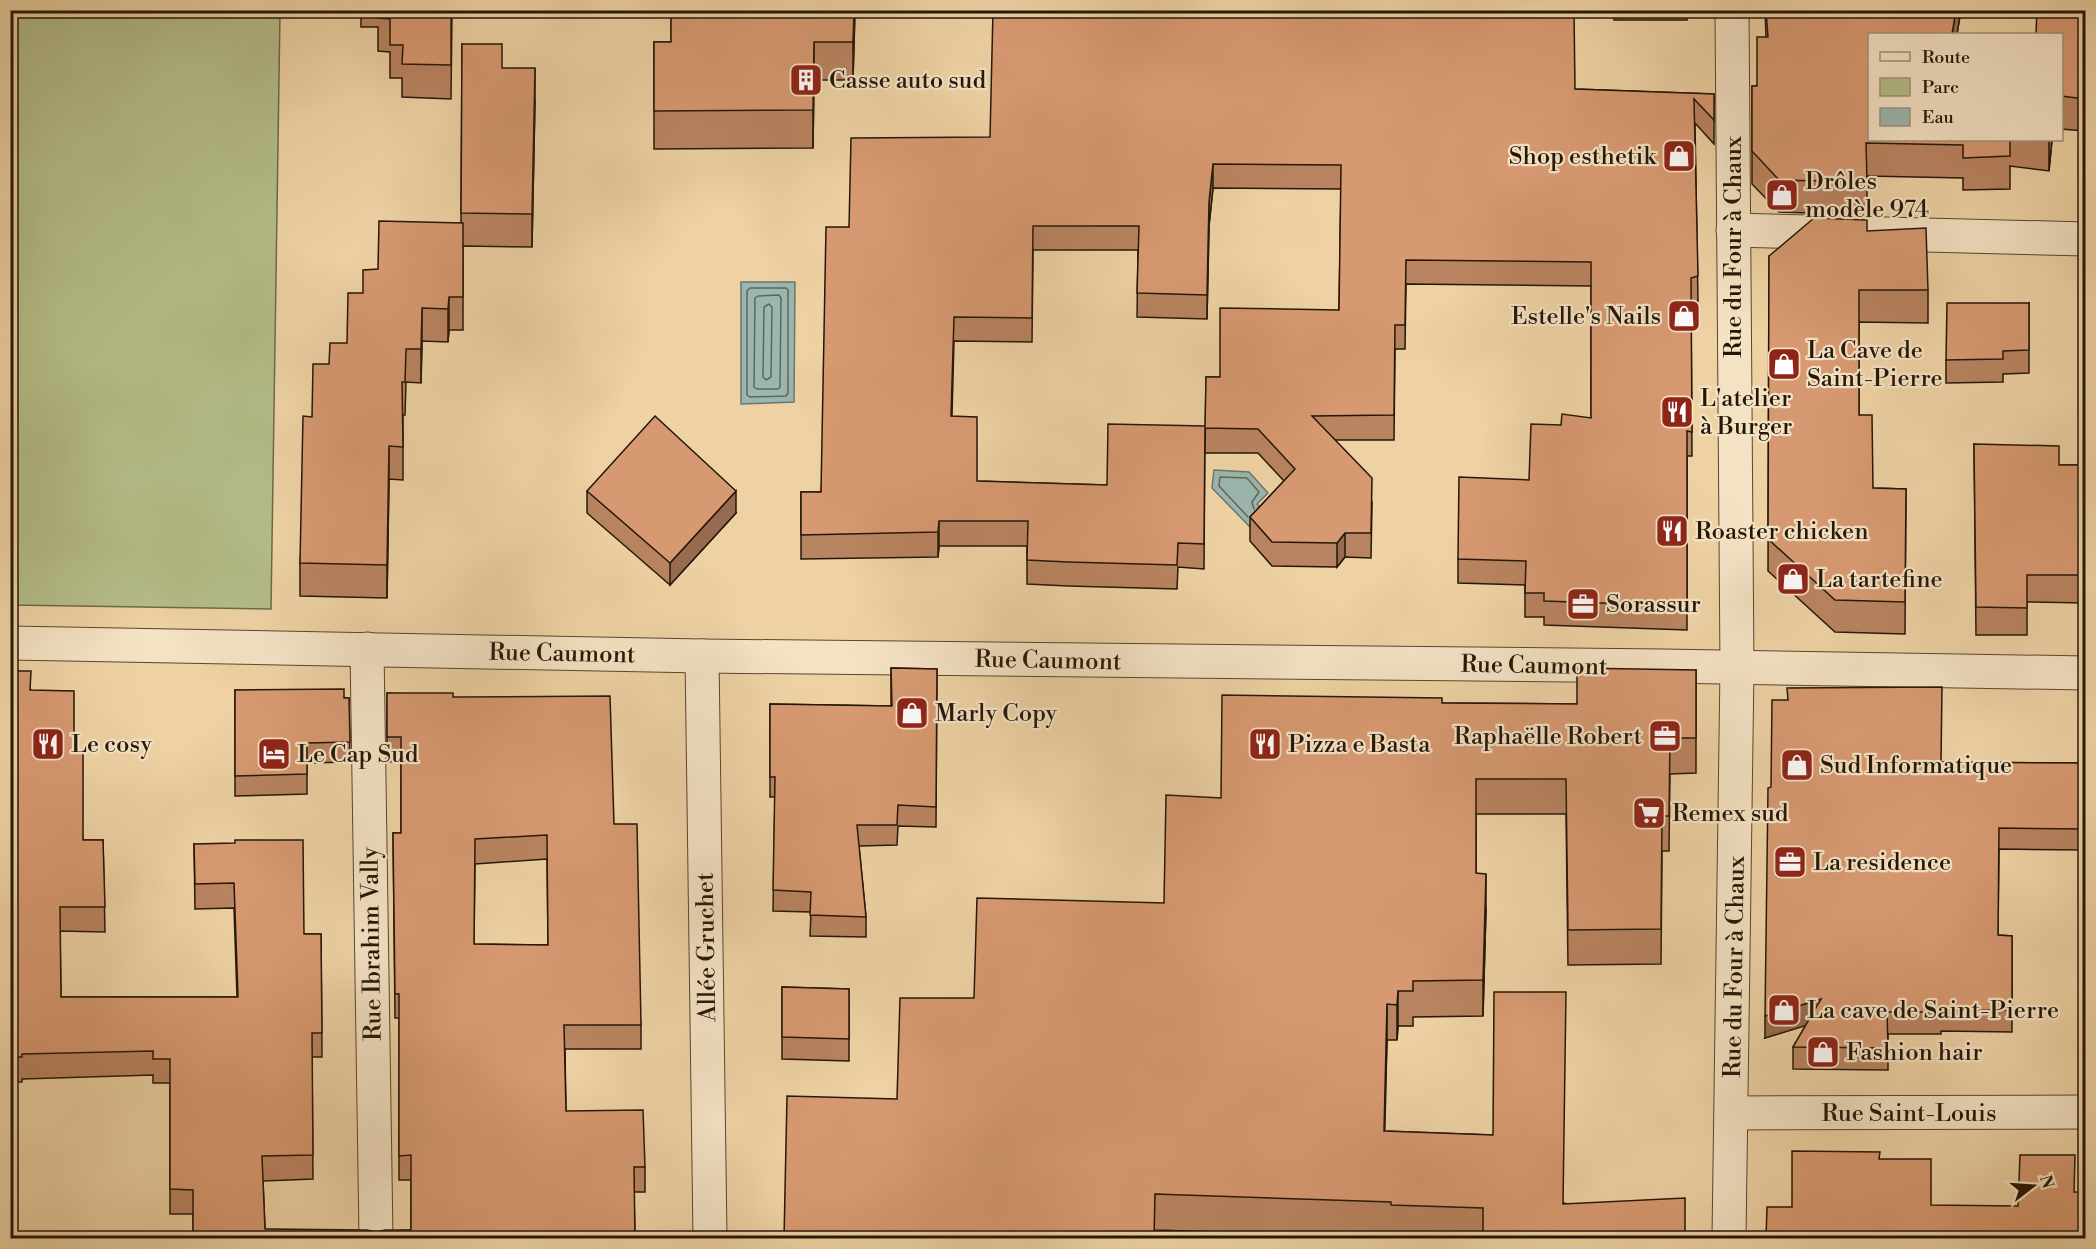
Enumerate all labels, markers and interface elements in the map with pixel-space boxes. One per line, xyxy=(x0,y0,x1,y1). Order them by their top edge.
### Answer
legend xyxy=(1868,33,2063,141)
text: Route xyxy=(1922,46,1970,69)
building icon: Casse auto sud xyxy=(788,62,824,98)
place label: Casse auto sud xyxy=(829,66,986,96)
text: Parc xyxy=(1922,76,1959,99)
text: Eau xyxy=(1922,106,1955,129)
street label: Rue du Four à Chaux xyxy=(1719,135,1749,358)
shop icon: Shop esthetik xyxy=(1661,138,1697,174)
place label: Shop esthetik xyxy=(1509,142,1657,172)
place label: Drôles modèle 974 xyxy=(1805,167,1929,225)
shop icon: Drôles modèle 974 xyxy=(1764,177,1800,213)
shop icon: Estelle's Nails xyxy=(1666,298,1702,334)
place label: Estelle's Nails xyxy=(1511,302,1661,332)
place label: La Cave de Saint-Pierre xyxy=(1807,336,1943,394)
shop icon: La Cave de Saint-Pierre xyxy=(1766,346,1802,382)
place label: L'atelier à Burger xyxy=(1700,384,1792,442)
restaurant icon: L'atelier à Burger xyxy=(1659,394,1695,430)
restaurant icon: Roaster chicken xyxy=(1654,513,1690,549)
place label: Roaster chicken xyxy=(1695,517,1869,547)
shop icon: La tartefine xyxy=(1775,561,1811,597)
place label: La tartefine xyxy=(1816,565,1943,595)
office icon: Sorassur xyxy=(1565,586,1601,622)
place label: Sorassur xyxy=(1606,590,1701,620)
street label: Rue Caumont xyxy=(488,638,636,670)
street label: Rue Caumont xyxy=(974,645,1122,677)
street label: Rue Caumont xyxy=(1460,650,1608,682)
shop icon: Marly Copy xyxy=(894,695,930,731)
place label: Marly Copy xyxy=(935,699,1058,729)
office icon: Raphaëlle Robert xyxy=(1647,718,1683,754)
place label: Raphaëlle Robert xyxy=(1454,722,1643,752)
restaurant icon: Le cosy xyxy=(30,726,66,762)
restaurant icon: Pizza e Basta xyxy=(1247,726,1283,762)
place label: Le cosy xyxy=(71,730,153,760)
place label: Pizza e Basta xyxy=(1288,730,1431,760)
hotel icon: Le Cap Sud xyxy=(256,736,292,772)
place label: Le Cap Sud xyxy=(297,740,419,770)
shop icon: Sud Informatique xyxy=(1779,747,1815,783)
place label: Sud Informatique xyxy=(1820,751,2012,781)
supermarket icon: Remex sud xyxy=(1631,795,1667,831)
place label: Remex sud xyxy=(1672,799,1789,829)
office icon: La residence xyxy=(1772,844,1808,880)
street label: Rue Ibrahim Vally xyxy=(355,846,389,1041)
place label: La residence xyxy=(1813,848,1951,878)
street label: Rue du Four à Chaux xyxy=(1718,855,1752,1078)
street label: Allée Gruchet xyxy=(691,872,723,1023)
shop icon: La cave de Saint-Pierre xyxy=(1766,992,1802,1028)
place label: La cave de Saint-Pierre xyxy=(1807,996,2059,1026)
shop icon: Fashion hair xyxy=(1805,1034,1841,1070)
place label: Fashion hair xyxy=(1846,1038,1983,1068)
street label: Rue Saint-Louis xyxy=(1822,1099,1996,1129)
north arrow xyxy=(2003,1156,2063,1216)
text: N xyxy=(2035,1173,2058,1191)

